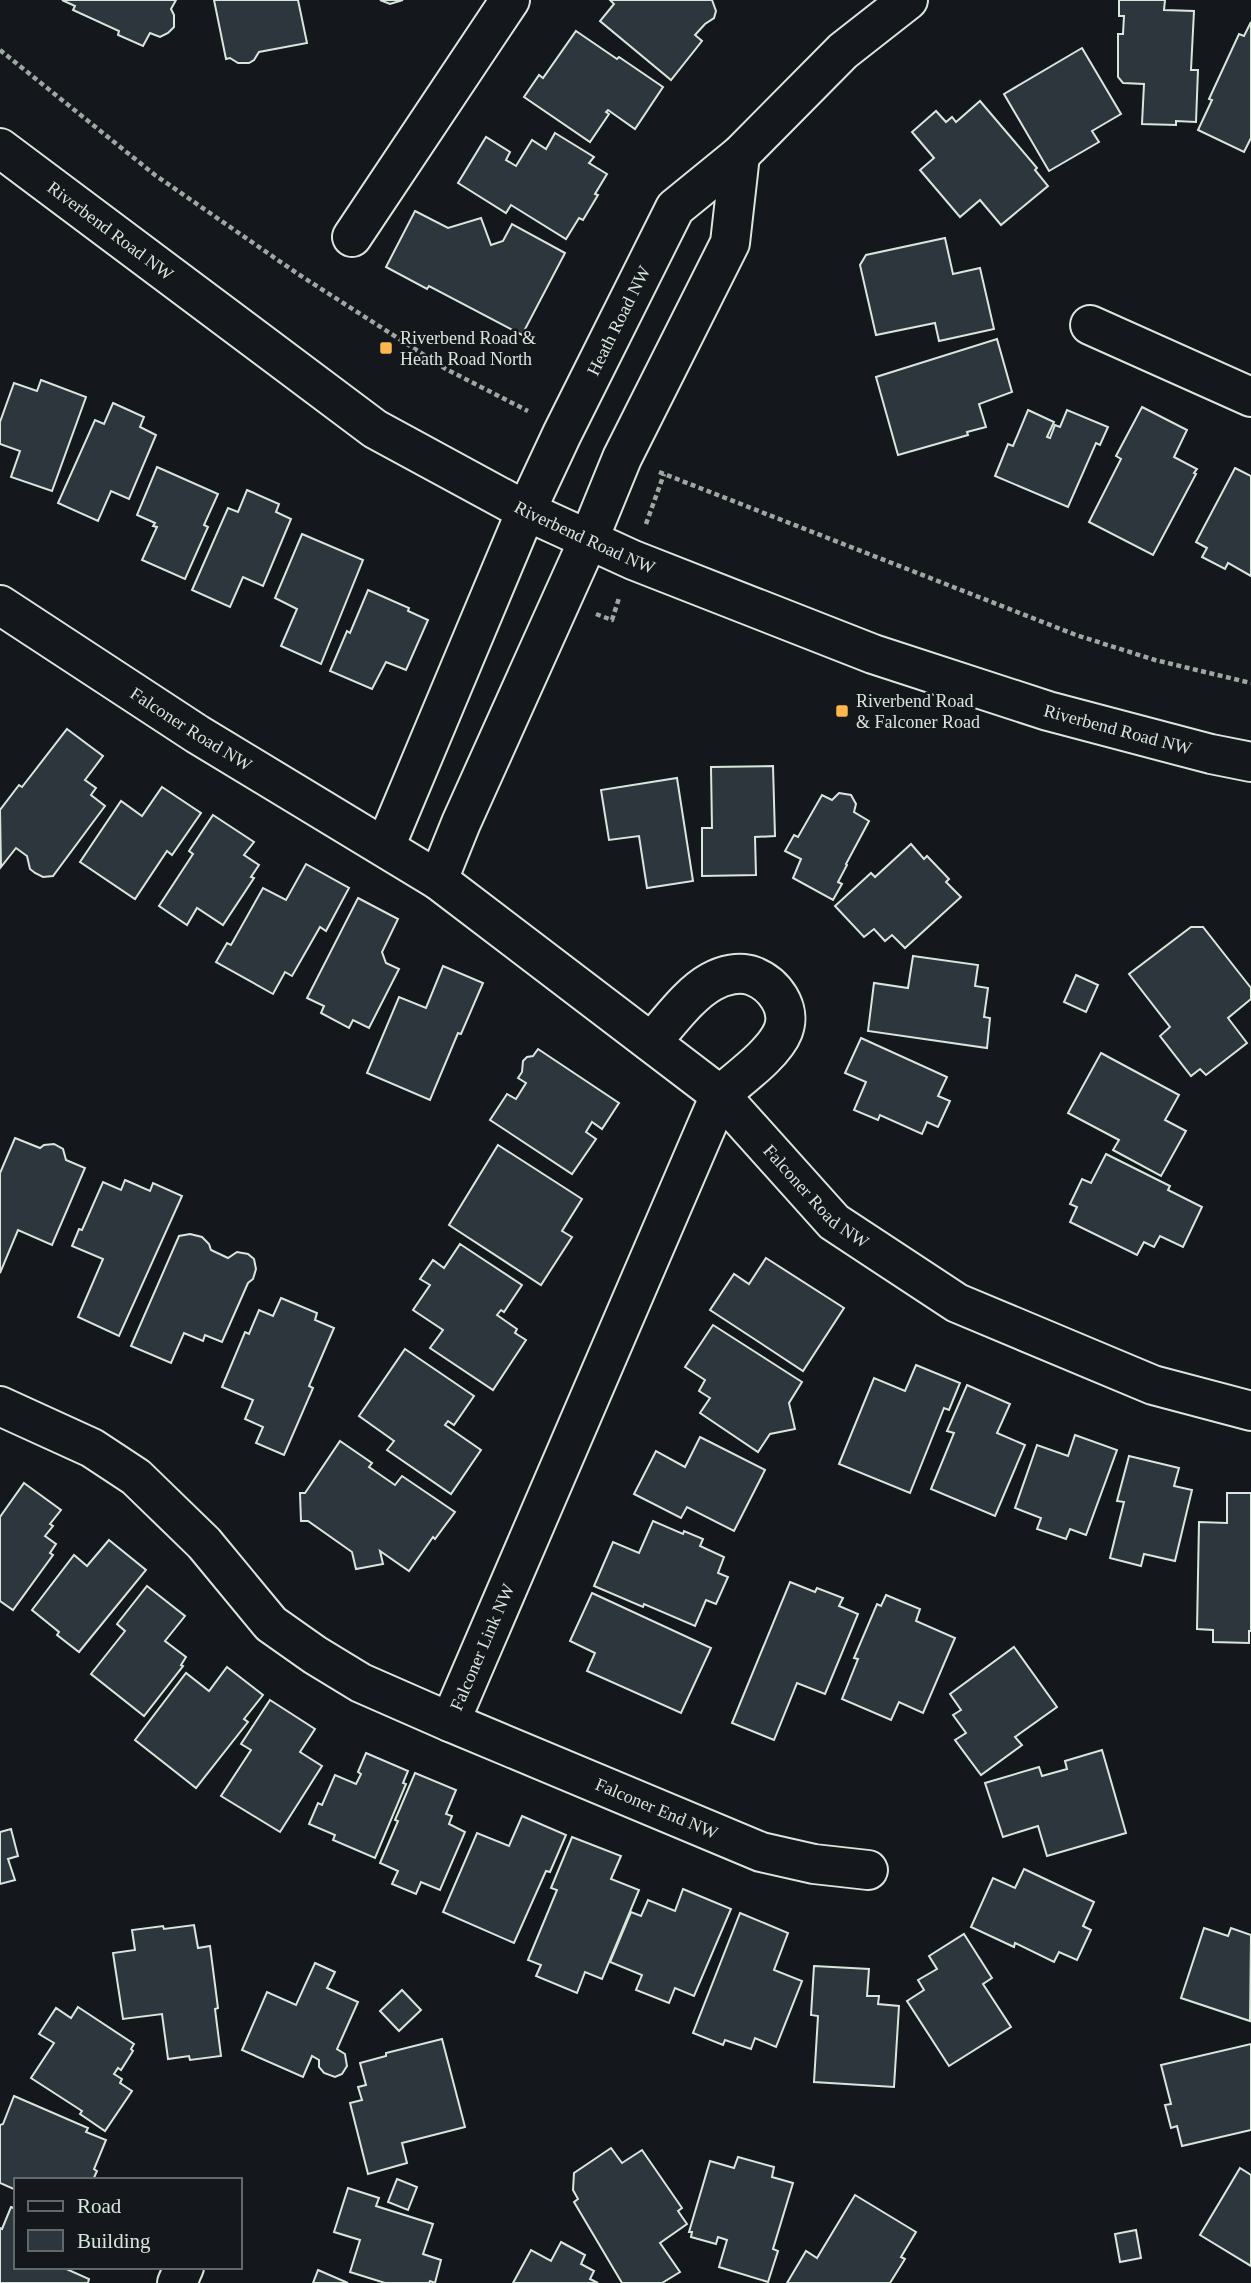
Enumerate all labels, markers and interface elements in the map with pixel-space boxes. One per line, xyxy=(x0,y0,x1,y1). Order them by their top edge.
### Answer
street label: Riverbend Road NW xyxy=(44,177,177,284)
street label: Heath Road NW xyxy=(583,263,654,379)
place label: Riverbend Road & Heath Road North xyxy=(400,328,536,369)
marker: Riverbend Road & Heath Road North xyxy=(378,340,394,356)
street label: Riverbend Road NW xyxy=(511,497,658,578)
street label: Falconer Road NW xyxy=(127,683,256,775)
place label: Riverbend Road & Falconer Road xyxy=(856,691,980,732)
street label: Riverbend Road NW xyxy=(1042,700,1194,758)
marker: Riverbend Road & Falconer Road xyxy=(834,703,850,719)
street label: Falconer Road NW xyxy=(759,1140,872,1252)
street label: Falconer Link NW xyxy=(446,1581,518,1714)
street label: Falconer End NW xyxy=(592,1774,721,1843)
legend xyxy=(14,2178,242,2269)
text: Road xyxy=(77,2194,122,2218)
text: Building xyxy=(77,2229,151,2253)

